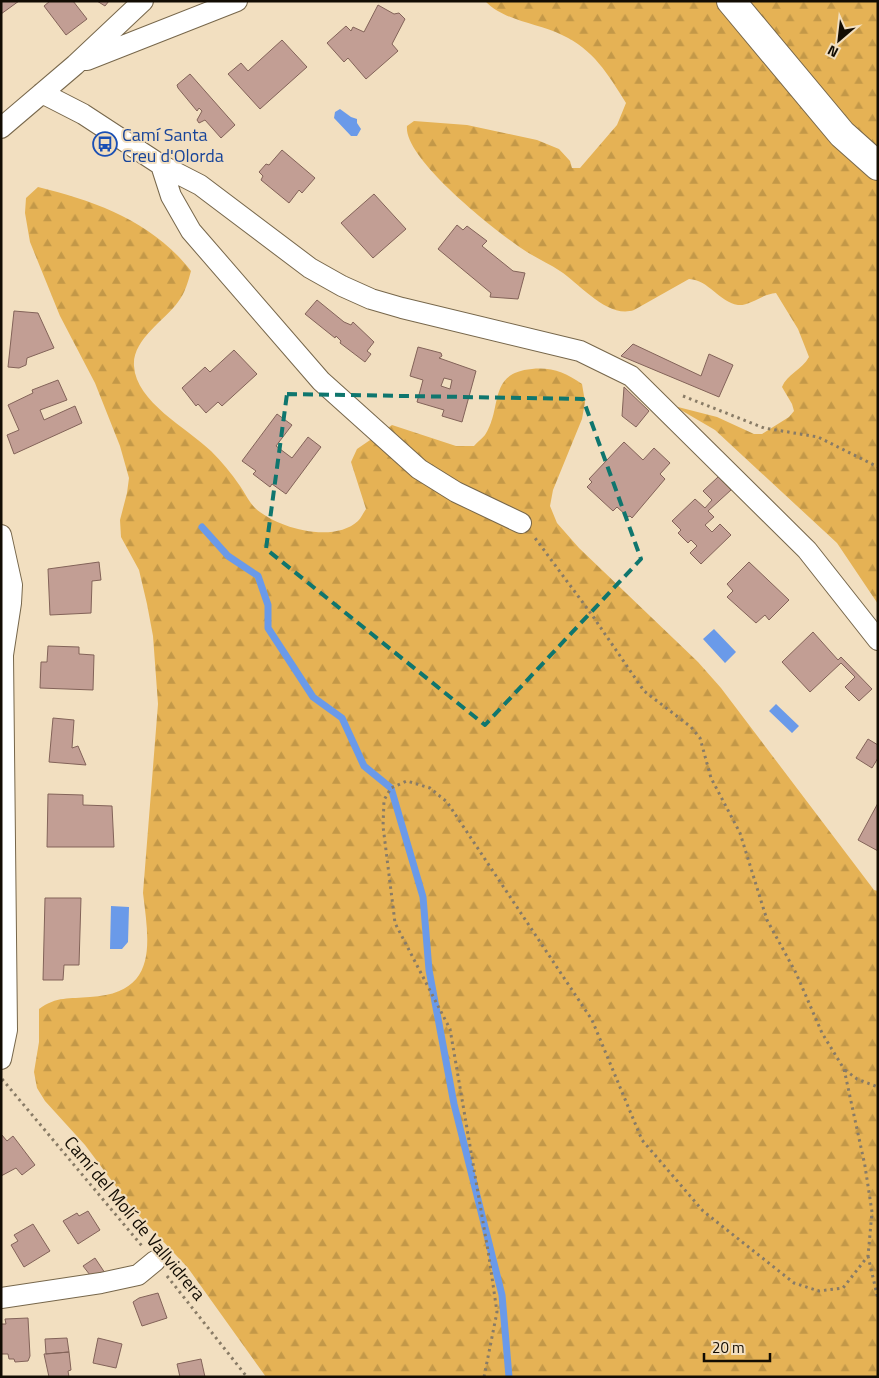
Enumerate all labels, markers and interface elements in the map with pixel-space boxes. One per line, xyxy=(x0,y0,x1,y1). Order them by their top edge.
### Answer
north arrow xyxy=(814,15,864,65)
text: N xyxy=(823,40,842,63)
place label: Camí Santa Creu d'Olorda xyxy=(122,121,224,169)
bus stop icon: Camí Santa Creu d'Olorda xyxy=(92,131,118,157)
street label: Camí del Molí de Vallvidrera xyxy=(58,1130,212,1306)
scale bar xyxy=(704,1330,770,1362)
text: 20 m xyxy=(712,1336,745,1359)

